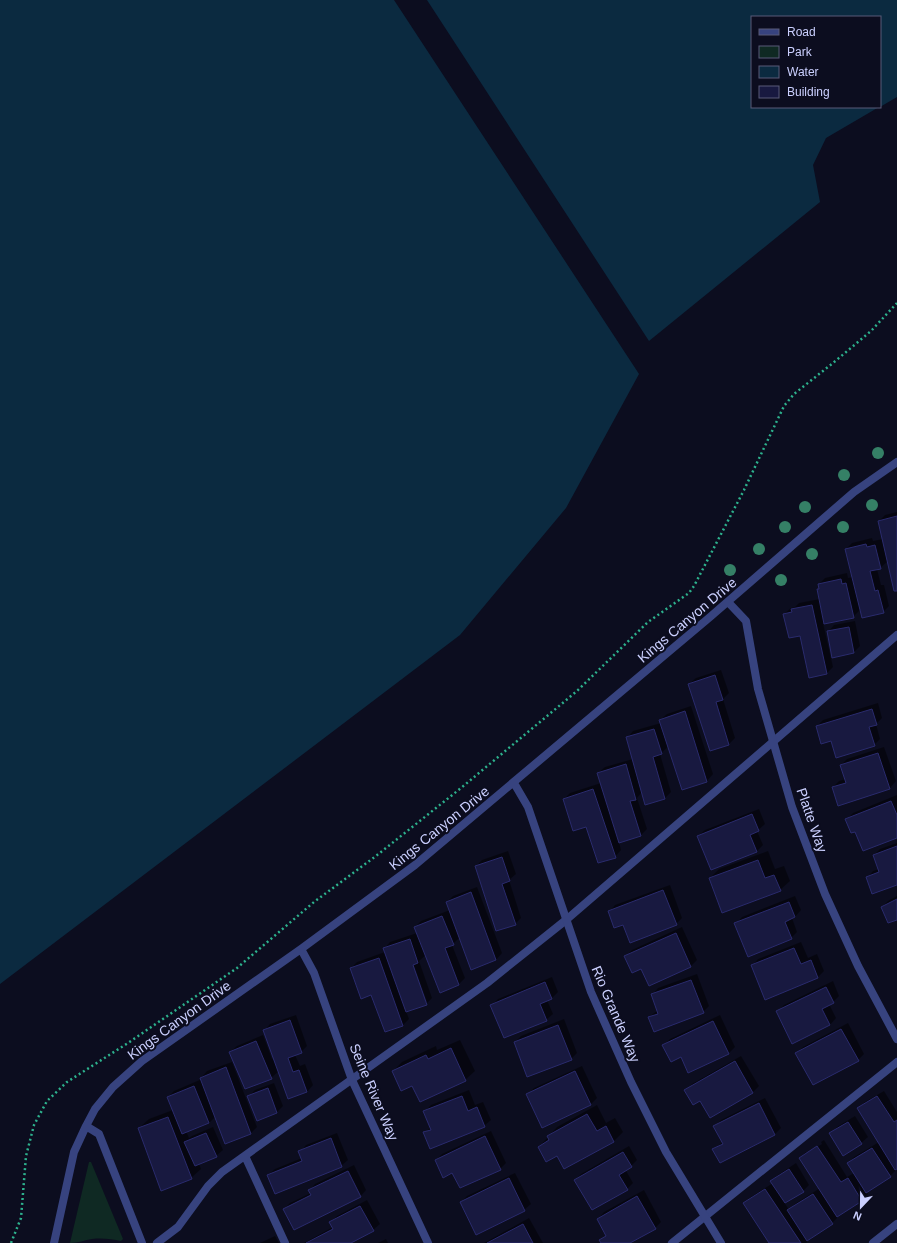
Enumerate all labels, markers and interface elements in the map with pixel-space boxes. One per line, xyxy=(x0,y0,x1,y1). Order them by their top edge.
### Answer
legend xyxy=(751,16,881,108)
text: Road xyxy=(787,25,816,39)
text: Park xyxy=(787,45,813,59)
text: Water xyxy=(787,65,819,79)
text: Building xyxy=(787,85,830,99)
street label: Kings Canyon Drive xyxy=(634,574,740,666)
street label: Kings Canyon Drive xyxy=(386,783,492,873)
street label: Platte Way xyxy=(794,786,830,854)
street label: Rio Grande Way xyxy=(589,963,643,1065)
street label: Kings Canyon Drive xyxy=(124,977,234,1063)
street label: Seine River Way xyxy=(346,1041,402,1143)
north arrow xyxy=(841,1187,881,1227)
text: N xyxy=(851,1209,863,1223)

